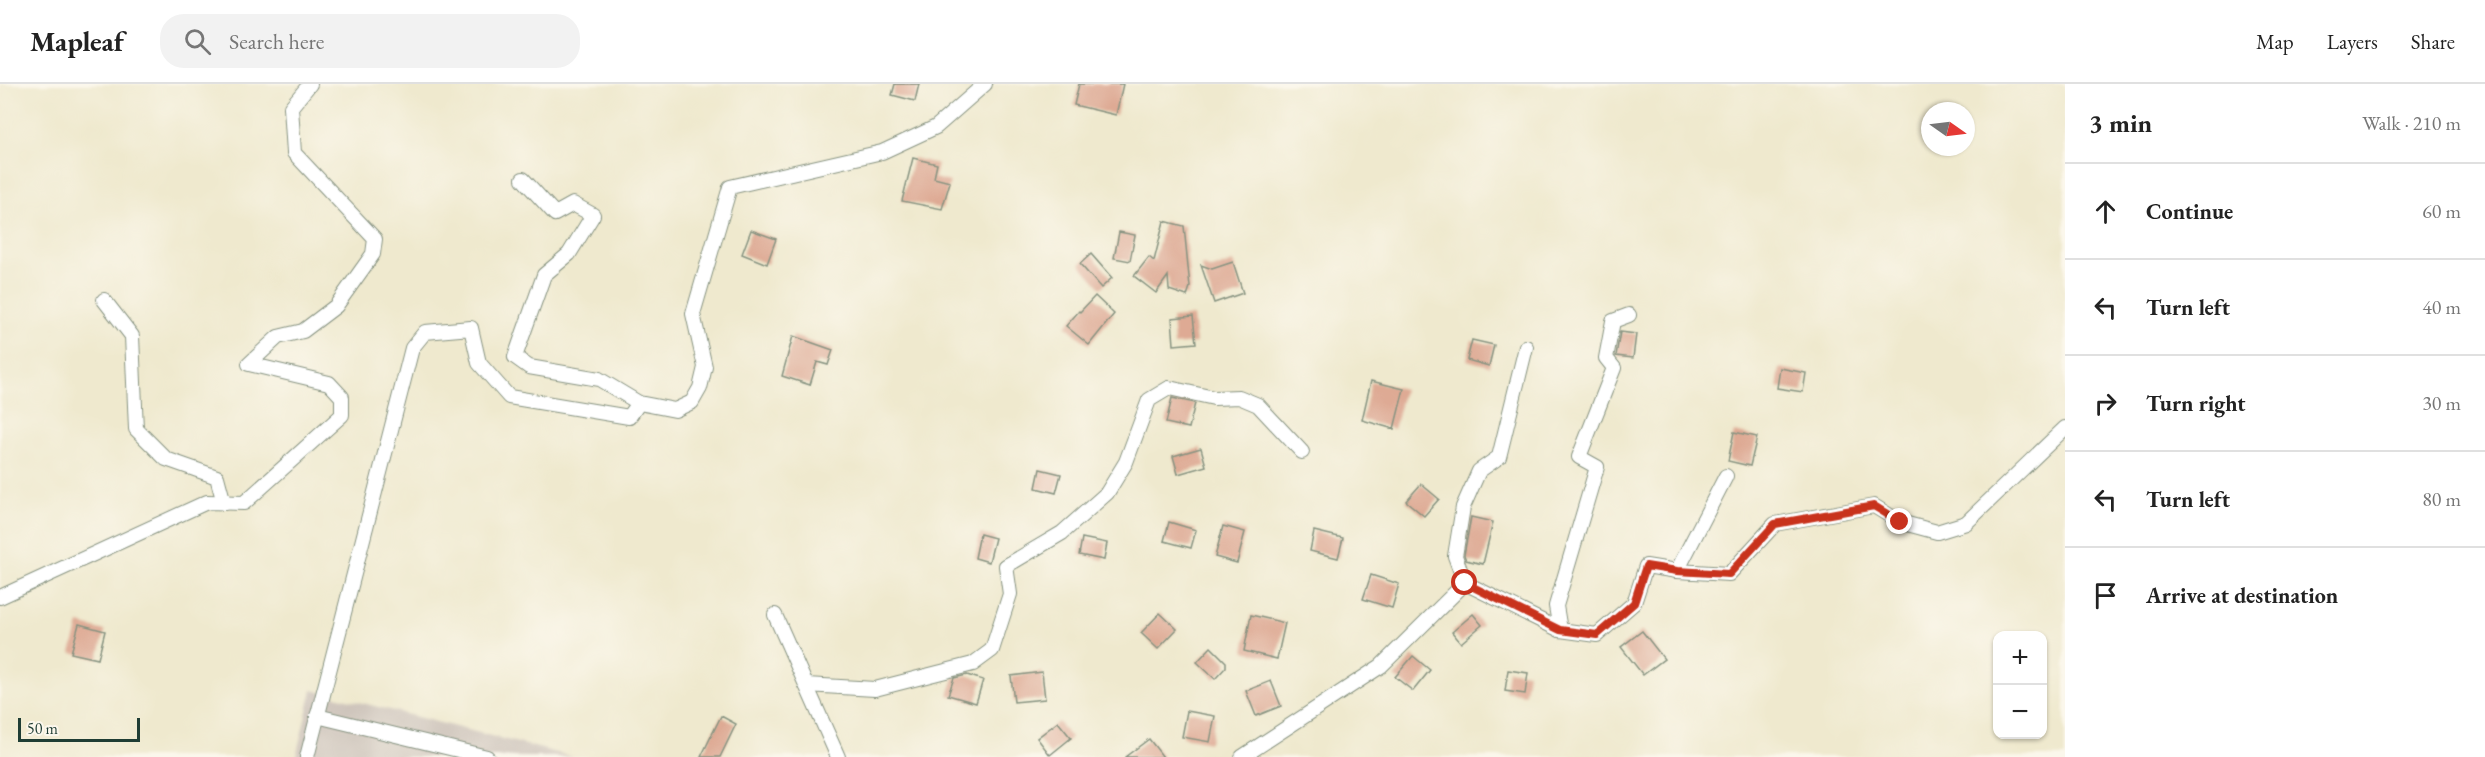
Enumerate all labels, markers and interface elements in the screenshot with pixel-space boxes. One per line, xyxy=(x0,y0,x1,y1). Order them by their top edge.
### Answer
search box xyxy=(160,14,580,68)
text: Mapleaf xyxy=(30,23,124,59)
icon: search xyxy=(181,25,214,58)
text: Search here xyxy=(229,27,324,56)
text: Map xyxy=(2256,28,2294,55)
text: Layers xyxy=(2327,28,2378,55)
text: Share xyxy=(2411,28,2455,55)
north arrow xyxy=(1921,102,1975,156)
text: 3 min xyxy=(2089,106,2152,140)
text: Walk · 210 m xyxy=(2362,110,2461,136)
icon: ahead xyxy=(2089,195,2122,228)
text: Continue xyxy=(2146,197,2233,226)
text: 60 m xyxy=(2422,198,2461,224)
icon: left xyxy=(2089,291,2122,324)
text: Turn left xyxy=(2146,293,2230,322)
text: 40 m xyxy=(2422,294,2461,320)
icon: right xyxy=(2089,387,2122,420)
text: Turn right xyxy=(2146,389,2245,418)
text: 30 m xyxy=(2422,390,2461,416)
icon: left xyxy=(2089,483,2122,516)
text: Turn left xyxy=(2146,485,2230,514)
text: 80 m xyxy=(2422,486,2461,512)
route end xyxy=(1886,508,1912,534)
route start xyxy=(1451,569,1477,595)
icon: arrive xyxy=(2089,579,2122,612)
text: Arrive at destination xyxy=(2146,581,2338,610)
map controls xyxy=(1993,631,2047,739)
button: + xyxy=(1993,631,2047,685)
button: − xyxy=(1993,685,2047,739)
scale bar xyxy=(18,715,140,742)
text: 50 m xyxy=(27,718,58,739)

